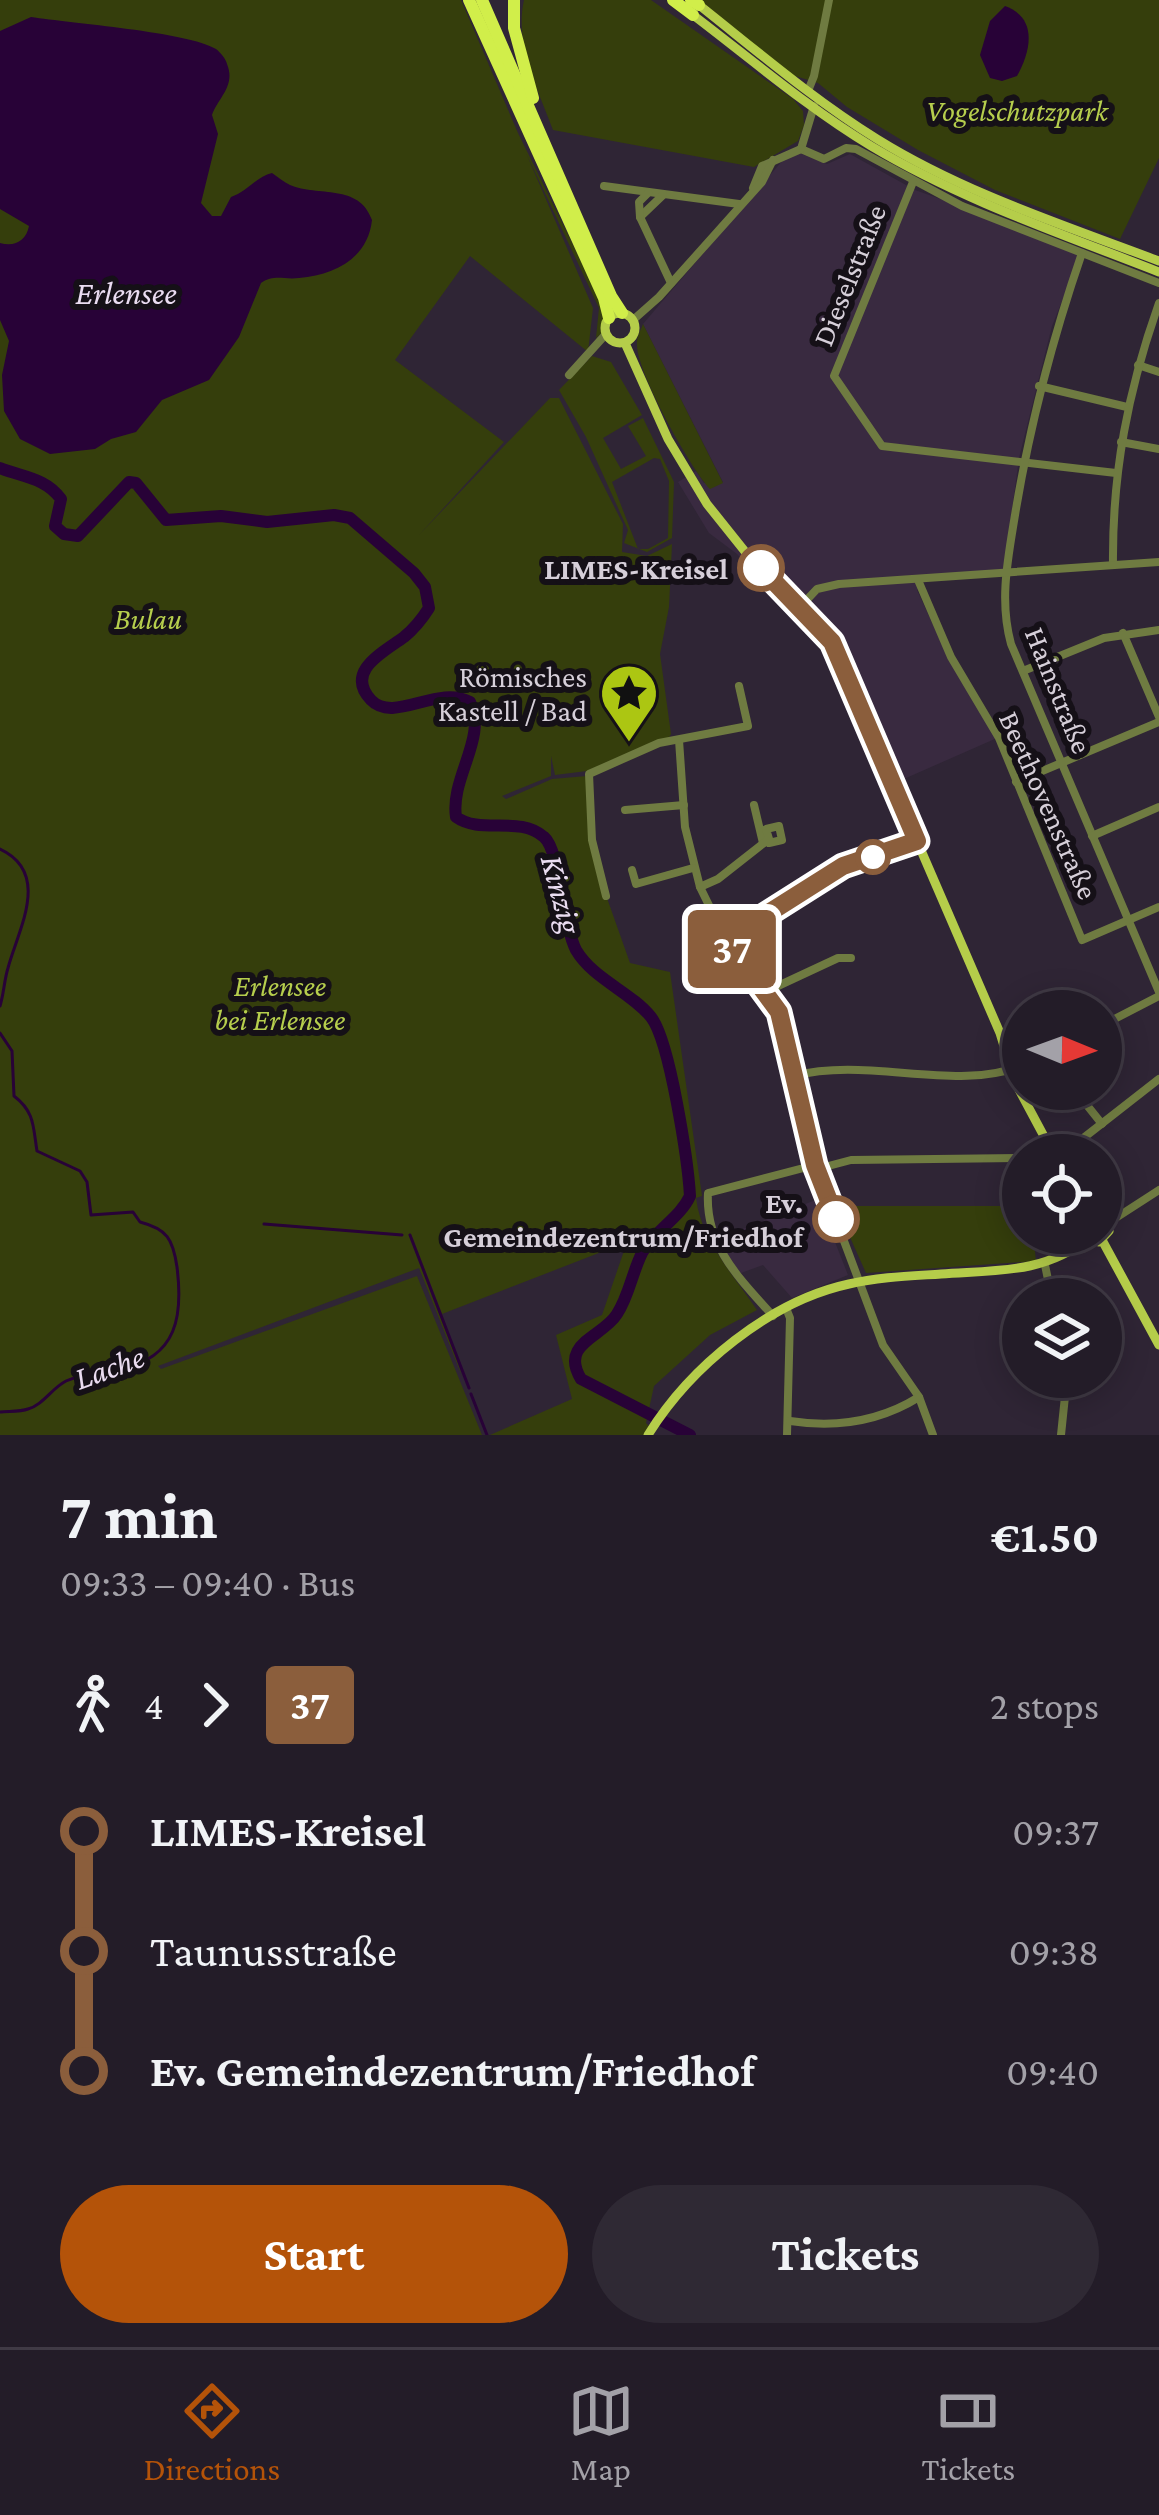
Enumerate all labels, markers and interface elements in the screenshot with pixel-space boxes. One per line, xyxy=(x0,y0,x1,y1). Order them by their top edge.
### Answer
park label: Vogelschutzpark xyxy=(926,94,1110,128)
street label: Dieselstraße xyxy=(806,200,892,350)
water label: Erlensee xyxy=(75,274,177,311)
marker: LIMES-Kreisel xyxy=(739,546,783,590)
place label: LIMES-Kreisel xyxy=(544,552,728,585)
park label: Bulau xyxy=(114,602,182,635)
street label: Hainstraße xyxy=(1019,622,1099,758)
place label: Römisches Kastell / Bad xyxy=(438,660,587,727)
place icon: Römisches Kastell / Bad xyxy=(598,662,660,744)
street label: Beethovenstraße xyxy=(993,706,1105,904)
unlabelled marker xyxy=(857,841,889,873)
water label: Kinzig xyxy=(534,850,591,939)
line badge: 37 xyxy=(678,910,786,988)
text: 37 xyxy=(712,925,752,972)
park label: Erlensee bei Erlensee xyxy=(215,969,345,1036)
north arrow xyxy=(1002,990,1122,1110)
map controls xyxy=(1002,990,1122,1398)
button: locate xyxy=(1002,1134,1122,1254)
place label: Ev. Gemeindezentrum/Friedhof xyxy=(443,1186,805,1253)
marker: Ev. Gemeindezentrum/Friedhof xyxy=(814,1197,858,1241)
button: layers xyxy=(1002,1278,1122,1398)
water label: Lache xyxy=(69,1337,150,1397)
text: 7 min xyxy=(60,1479,218,1552)
text: €1.50 xyxy=(991,1512,1099,1562)
text: 09:33 – 09:40 · Bus xyxy=(60,1561,355,1604)
icon: walk xyxy=(60,1672,126,1738)
icon: forward xyxy=(182,1672,248,1738)
text: 37 xyxy=(290,1681,330,1728)
text: 4 xyxy=(144,1684,164,1727)
text: 2 stops xyxy=(990,1684,1099,1727)
text: LIMES-Kreisel xyxy=(150,1806,426,1856)
text: 09:37 xyxy=(1012,1810,1099,1853)
text: Taunusstraße xyxy=(150,1926,397,1976)
text: 09:38 xyxy=(1009,1930,1099,1973)
text: Ev. Gemeindezentrum/Friedhof xyxy=(150,2046,755,2096)
text: 09:40 xyxy=(1006,2050,1099,2093)
button: Start xyxy=(60,2185,568,2323)
button: Tickets xyxy=(592,2185,1099,2323)
tab: Directions xyxy=(144,2378,280,2487)
tab: Map xyxy=(568,2378,634,2487)
tab: Tickets xyxy=(921,2378,1015,2487)

